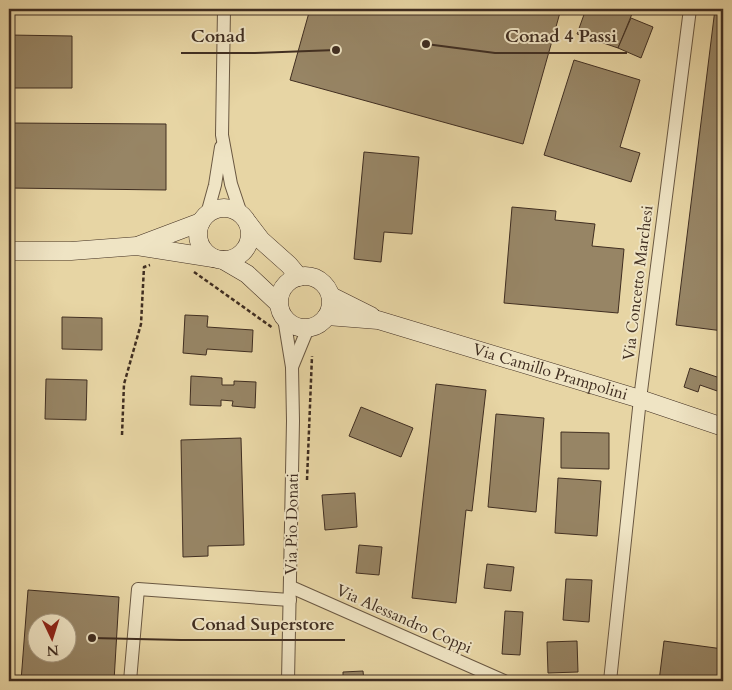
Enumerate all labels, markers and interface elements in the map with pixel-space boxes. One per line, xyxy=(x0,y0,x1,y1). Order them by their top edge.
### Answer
callout: Conad xyxy=(181,20,255,53)
callout: Conad 4 Passi xyxy=(495,20,627,53)
text: Conad xyxy=(191,24,246,49)
text: Conad 4 Passi xyxy=(505,24,617,49)
street label: Via Concetto Marchesi xyxy=(618,204,658,362)
street label: Via Camillo Prampolini xyxy=(470,338,631,406)
street label: Via Pio Donati xyxy=(280,473,304,575)
street label: Via Alessandro Coppi xyxy=(333,579,476,659)
callout: Conad Superstore xyxy=(181,607,345,640)
north arrow xyxy=(28,612,78,662)
text: Conad Superstore xyxy=(191,612,335,637)
text: N xyxy=(46,641,60,660)

